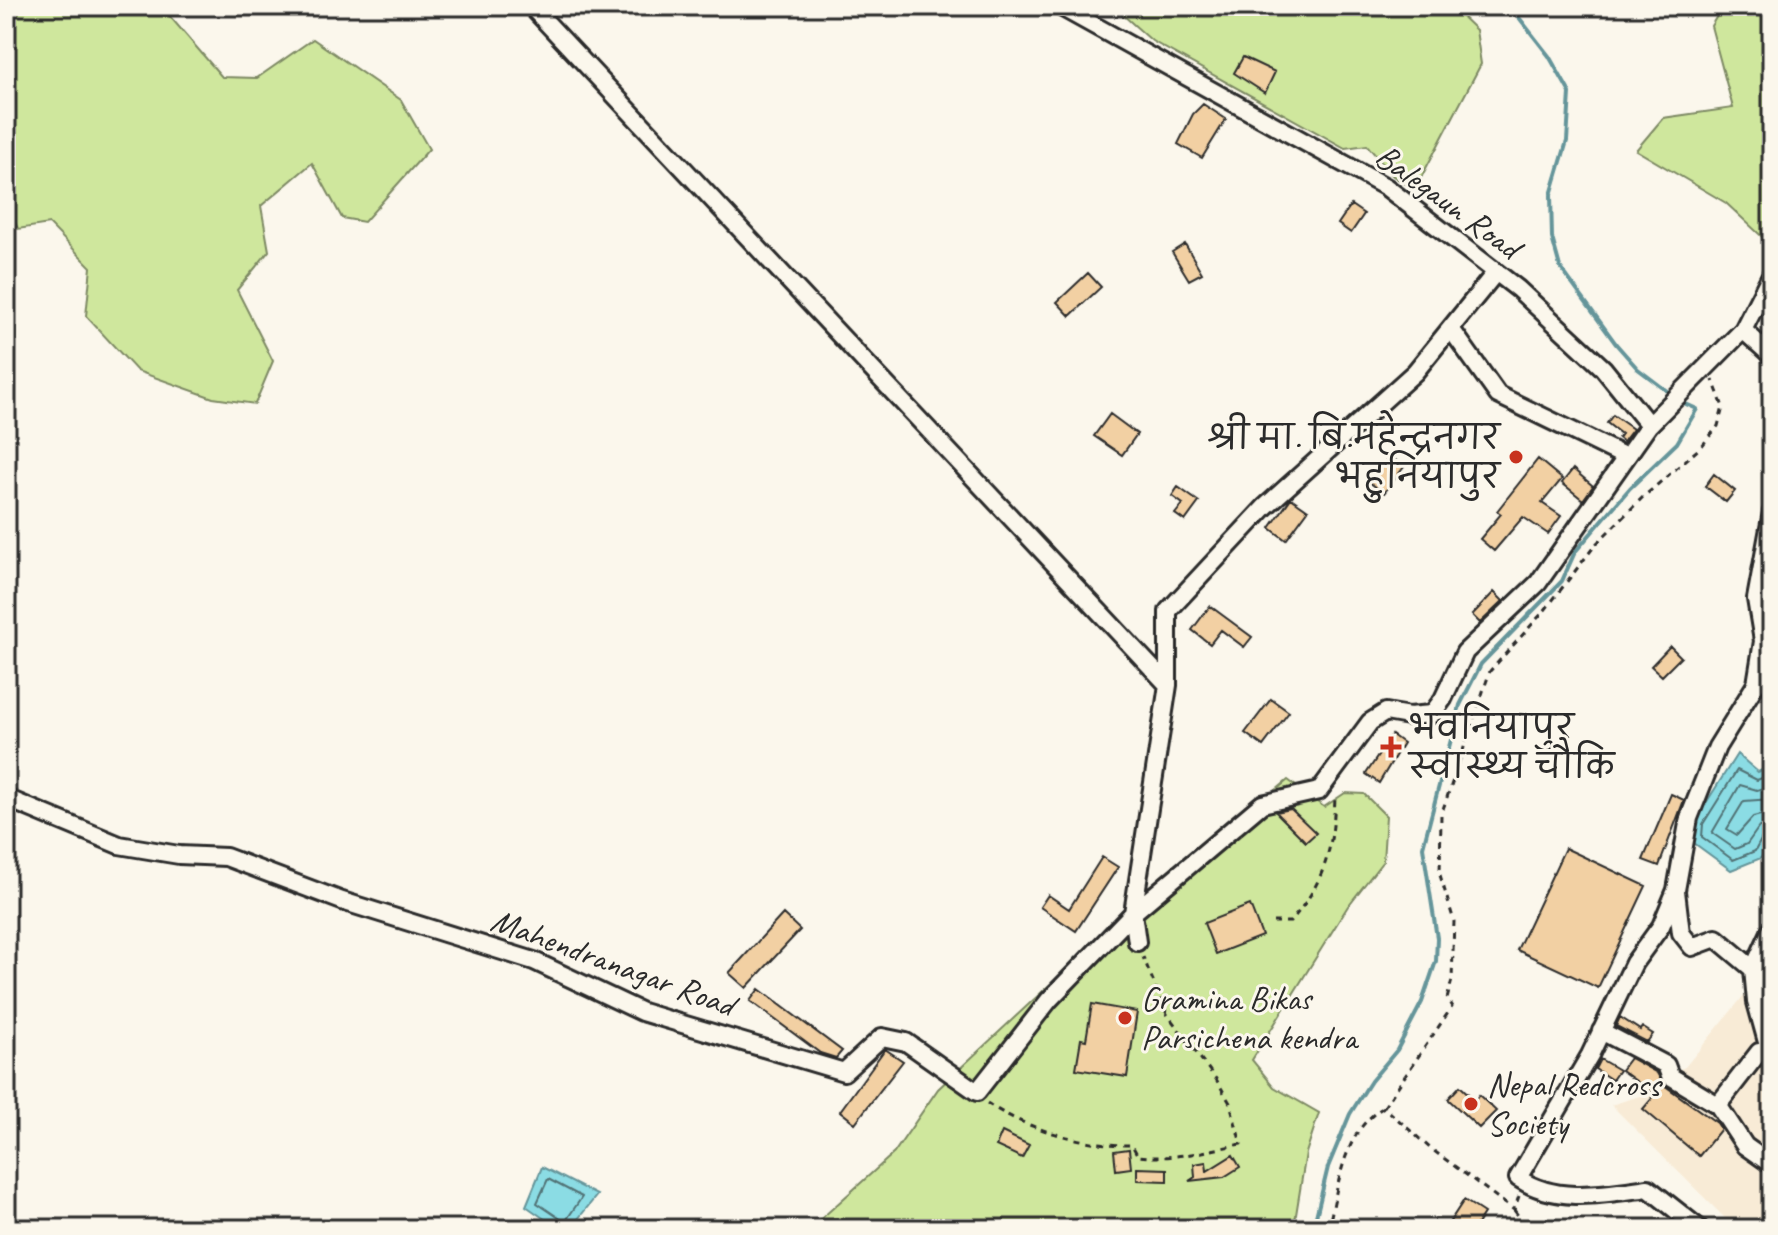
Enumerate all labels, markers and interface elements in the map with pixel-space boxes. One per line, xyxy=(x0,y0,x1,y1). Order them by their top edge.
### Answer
street label: Balegaun Road xyxy=(1367,134,1533,271)
place label: श्री मा. बि.महेन्द्रनगर भहुनियापुर xyxy=(1207,410,1502,503)
marker: श्री मा. बि.महेन्द्रनगर भहुनियापुर xyxy=(1507,448,1525,466)
place label: भवनियापुर स्वास्थ्य चाैकि xyxy=(1407,701,1617,788)
marker: भवनियापुर स्वास्थ्य चाैकि xyxy=(1380,736,1402,758)
street label: Mahendranagar Road xyxy=(486,898,746,1028)
place label: Gramina Bikas Parsichena kendra xyxy=(1141,977,1360,1059)
marker: Gramina Bikas Parsichena kendra xyxy=(1116,1009,1134,1027)
place label: Nepal Redcross Society xyxy=(1487,1063,1663,1145)
marker: Nepal Redcross Society xyxy=(1462,1095,1480,1113)

